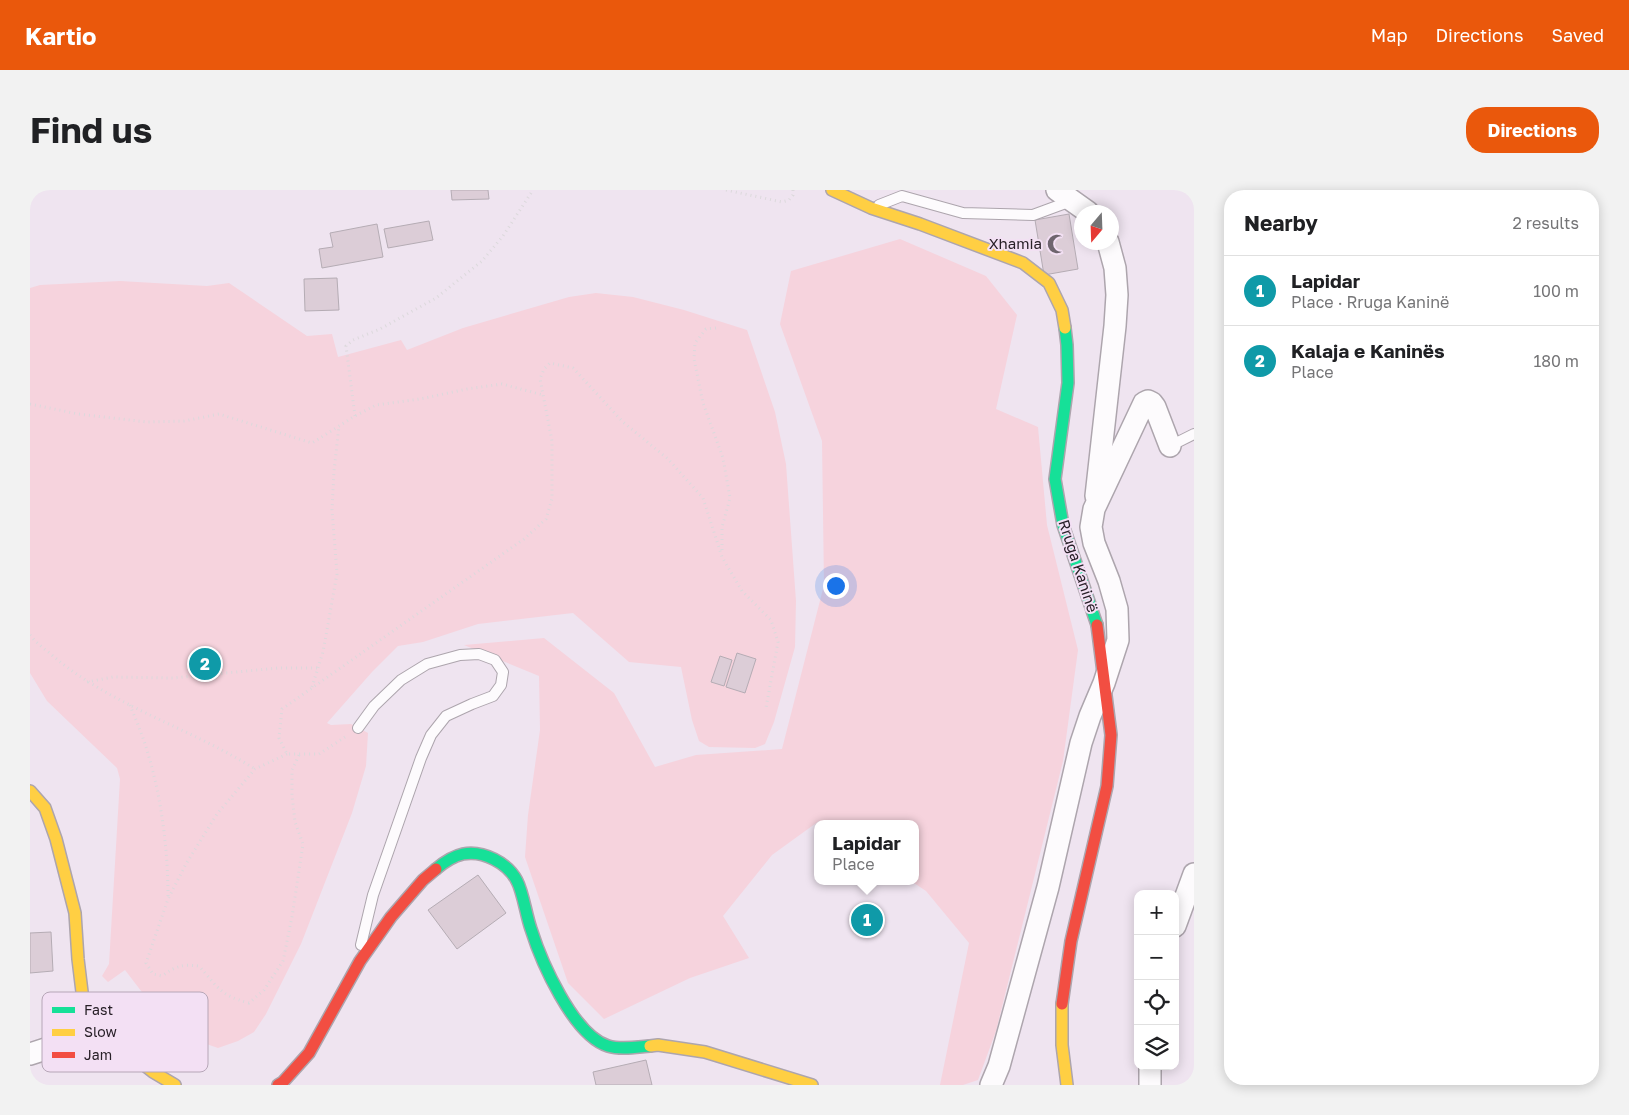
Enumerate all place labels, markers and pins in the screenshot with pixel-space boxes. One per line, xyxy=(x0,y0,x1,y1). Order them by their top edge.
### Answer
mosque icon: Xhamia xyxy=(1046,233,1068,255)
place label: Xhamia xyxy=(989,234,1042,252)
pin: 2 xyxy=(189,645,221,683)
pin: 1 xyxy=(851,901,883,939)

